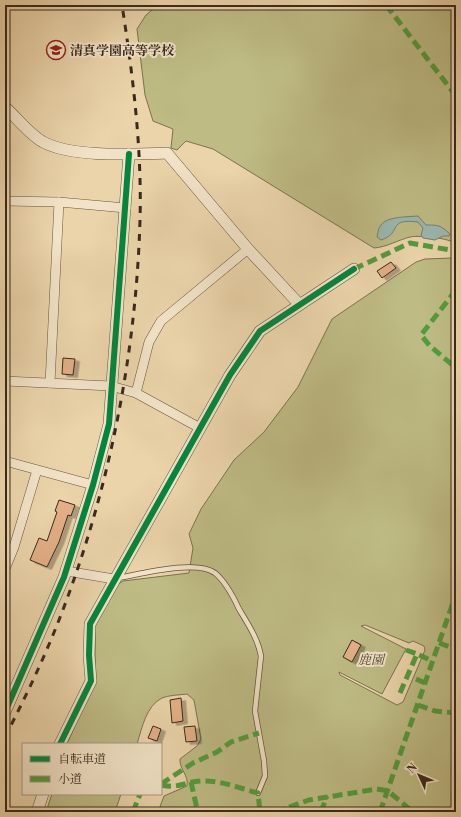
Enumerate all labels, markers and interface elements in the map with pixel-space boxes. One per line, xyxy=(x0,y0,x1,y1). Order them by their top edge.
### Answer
school or university icon: 清真学園高等学校 xyxy=(45,39,67,61)
place label: 清真学園高等学校 xyxy=(70,43,175,59)
park label: 鹿園 xyxy=(358,652,386,668)
legend xyxy=(22,743,162,795)
text: 自転車道 xyxy=(58,752,106,767)
north arrow xyxy=(399,755,439,795)
text: N xyxy=(404,761,421,777)
text: 小道 xyxy=(58,772,82,787)

